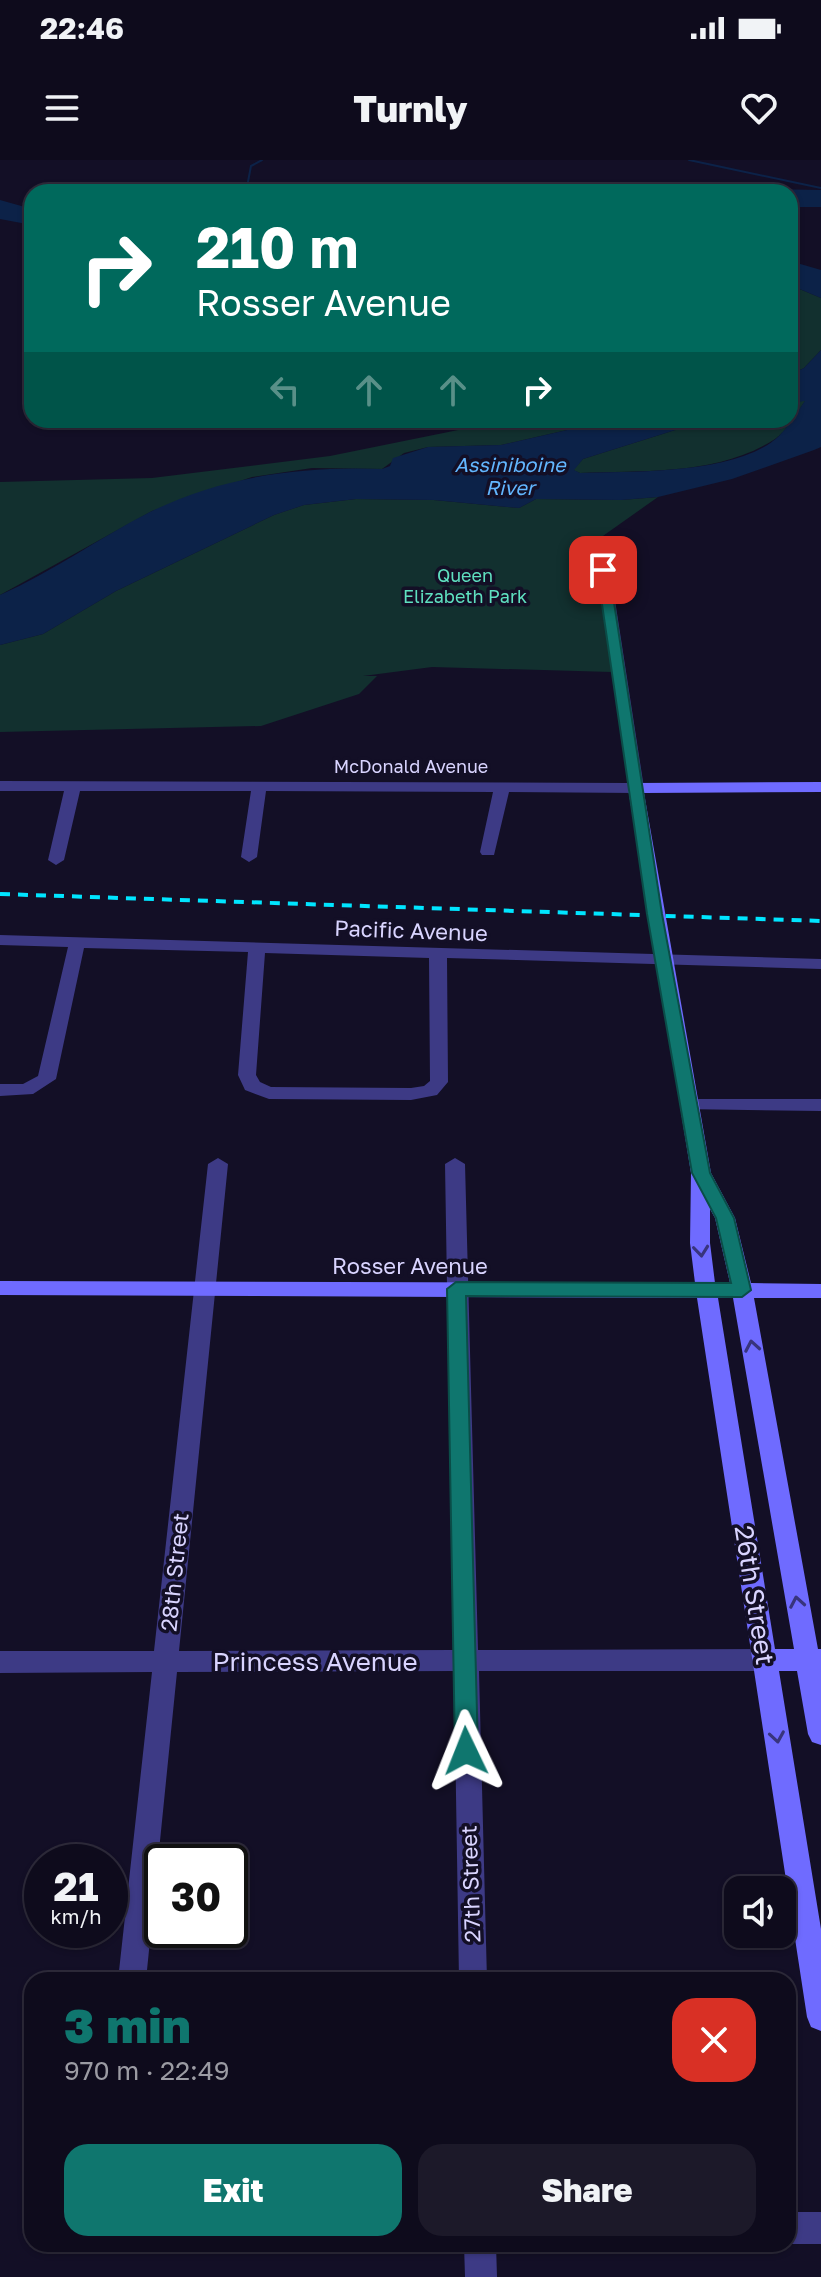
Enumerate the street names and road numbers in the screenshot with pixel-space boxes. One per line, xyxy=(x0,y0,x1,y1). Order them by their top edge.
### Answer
street label: McDonald Avenue xyxy=(334,755,488,777)
street label: Pacific Avenue xyxy=(334,914,488,946)
street label: Rosser Avenue xyxy=(332,1252,488,1279)
street label: 28th Street xyxy=(154,1511,194,1633)
street label: 26th Street xyxy=(729,1523,781,1667)
street label: Princess Avenue xyxy=(212,1646,418,1677)
street label: 27th Street xyxy=(454,1825,486,1943)

